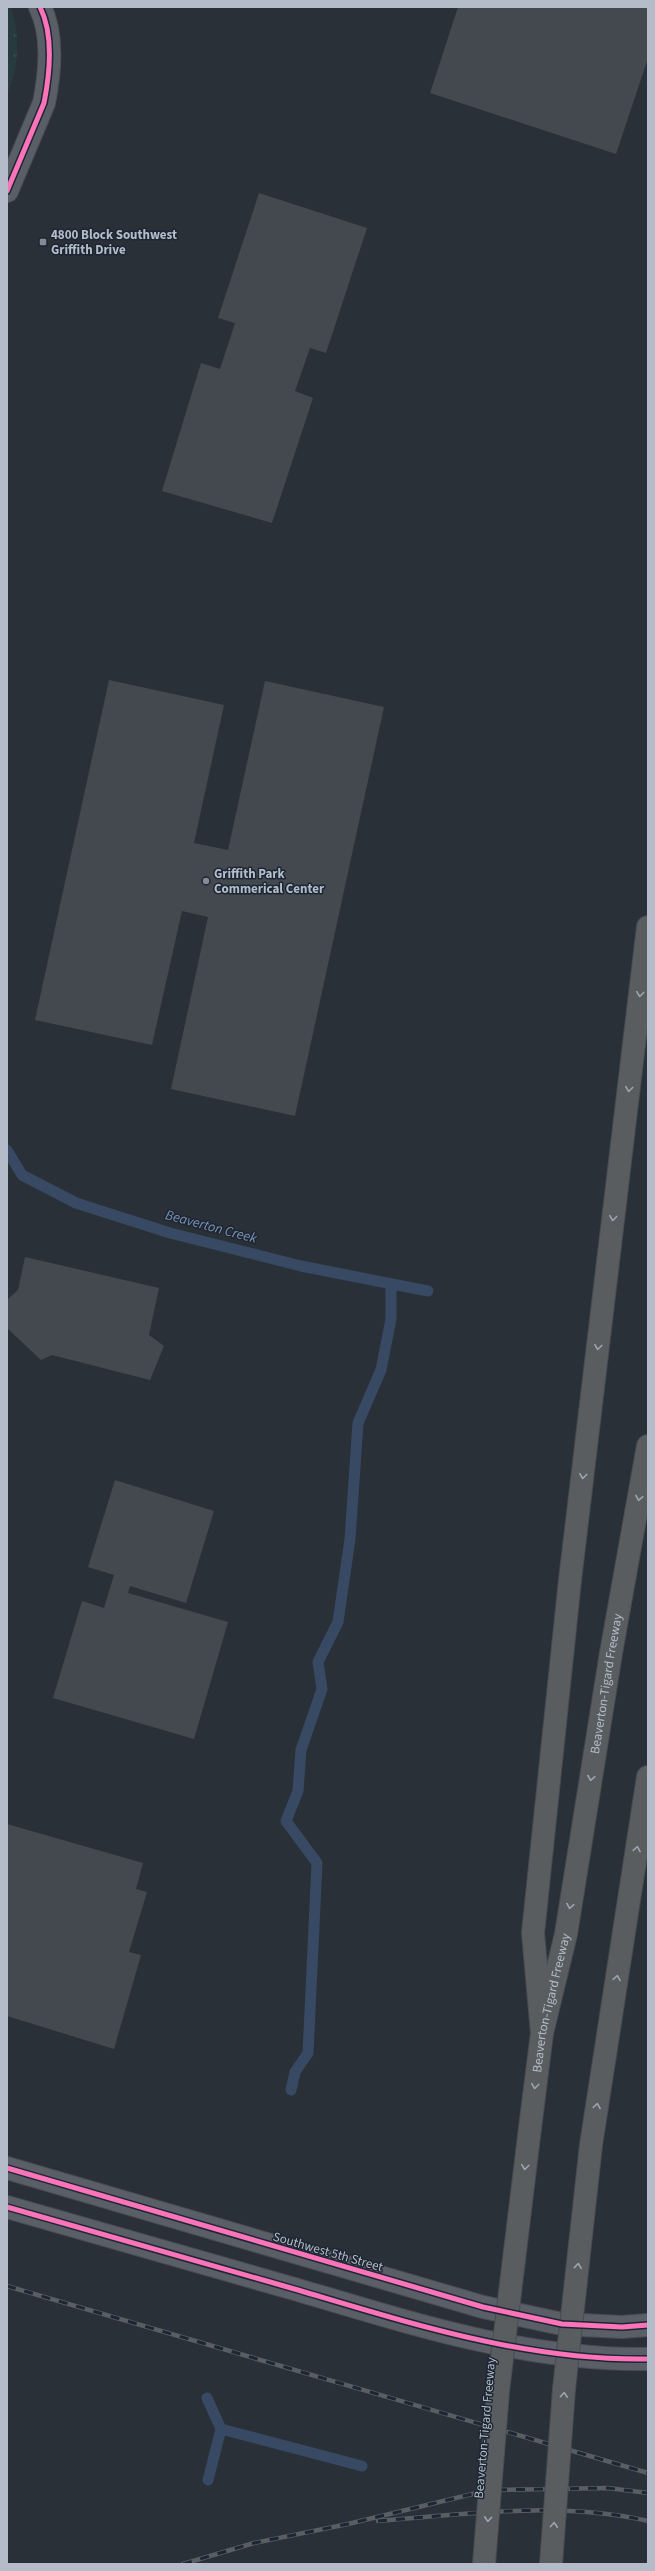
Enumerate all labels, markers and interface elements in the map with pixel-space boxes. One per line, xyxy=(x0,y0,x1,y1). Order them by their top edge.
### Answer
place label: 4800 Block Southwest Griffith Drive xyxy=(51,226,177,259)
marker: 4800 Block Southwest Griffith Drive xyxy=(38,237,48,247)
place label: Griffith Park Commerical Center xyxy=(214,865,325,898)
marker: Griffith Park Commerical Center xyxy=(201,876,211,886)
one-way arrow xyxy=(636,991,645,997)
one-way arrow xyxy=(625,1086,634,1092)
water label: Beaverton Creek xyxy=(163,1205,259,1249)
one-way arrow xyxy=(609,1215,618,1221)
one-way arrow xyxy=(594,1344,603,1350)
one-way arrow xyxy=(579,1473,588,1479)
one-way arrow xyxy=(635,1495,643,1501)
street label: Beaverton-Tigard Freeway xyxy=(586,1612,627,1755)
one-way arrow xyxy=(587,1775,596,1781)
one-way arrow xyxy=(632,1846,641,1852)
one-way arrow xyxy=(566,1903,575,1909)
street label: Beaverton-Tigard Freeway xyxy=(528,1932,575,2074)
one-way arrow xyxy=(612,1974,621,1981)
one-way arrow xyxy=(531,2083,540,2089)
one-way arrow xyxy=(592,2103,601,2109)
one-way arrow xyxy=(521,2164,530,2170)
street label: Southwest 5th Street xyxy=(271,2228,386,2276)
one-way arrow xyxy=(573,2263,582,2269)
street label: Beaverton-Tigard Freeway xyxy=(470,2357,500,2499)
one-way arrow xyxy=(559,2392,568,2399)
one-way arrow xyxy=(484,2516,493,2522)
one-way arrow xyxy=(549,2522,558,2528)

